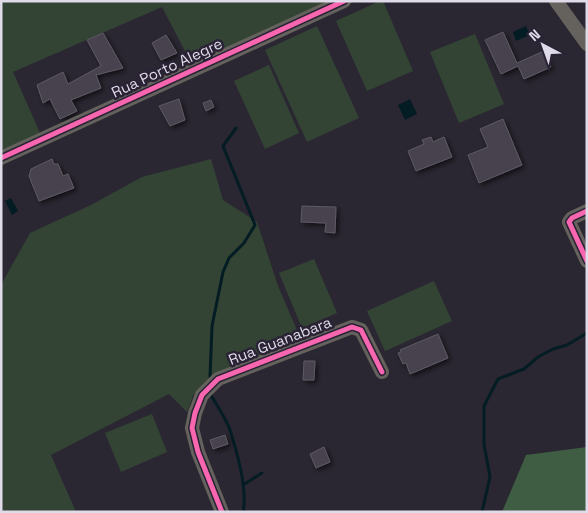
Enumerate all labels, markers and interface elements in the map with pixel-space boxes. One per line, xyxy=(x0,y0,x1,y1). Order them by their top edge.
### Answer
north arrow xyxy=(518,20,568,70)
text: N xyxy=(525,25,544,45)
street label: Rua Porto Alegre xyxy=(108,33,225,102)
street label: Rua Guanabara xyxy=(226,312,334,369)

